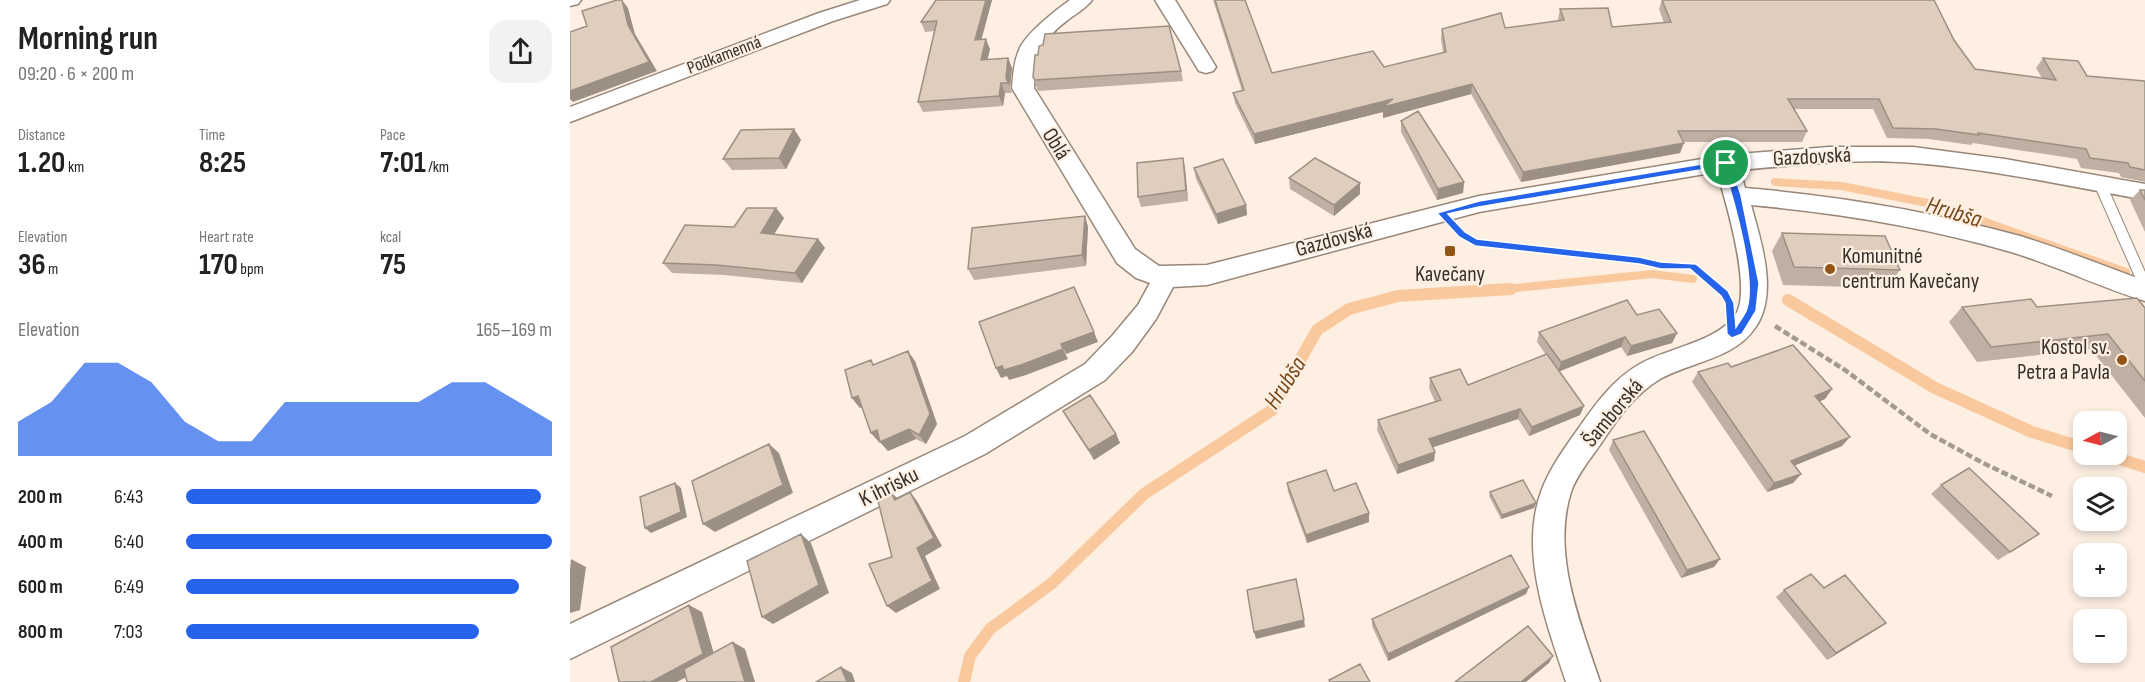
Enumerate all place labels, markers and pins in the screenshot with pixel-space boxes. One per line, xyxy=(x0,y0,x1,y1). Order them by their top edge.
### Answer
pin xyxy=(1700,137,1751,188)
place label: Komunitné centrum Kavečany xyxy=(1842,243,1980,295)
marker: Kavečany xyxy=(1443,244,1457,258)
place label: Kavečany xyxy=(1415,261,1486,288)
marker: Komunitné centrum Kavečany xyxy=(1823,262,1837,276)
place label: Kostol sv. Petra a Pavla xyxy=(2017,334,2110,386)
marker: Kostol sv. Petra a Pavla xyxy=(2115,353,2129,367)

